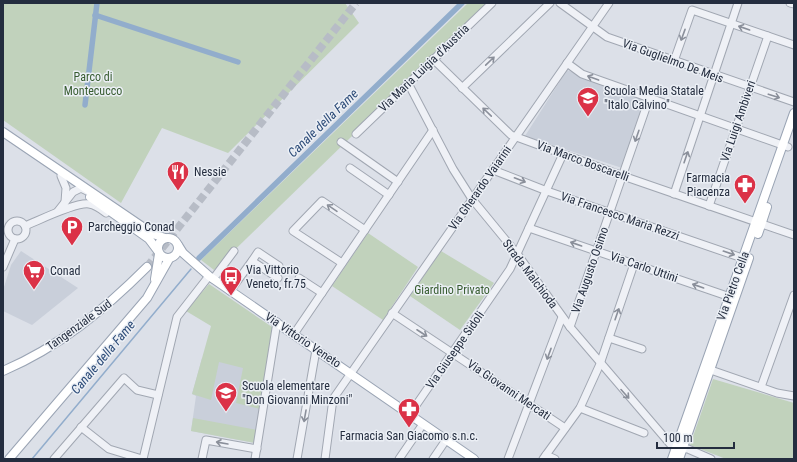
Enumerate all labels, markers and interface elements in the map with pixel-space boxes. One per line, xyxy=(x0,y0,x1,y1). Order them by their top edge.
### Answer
street label: Via Maria Luigia d'Austria xyxy=(376,21,472,115)
one-way arrow xyxy=(738,24,751,31)
one-way arrow xyxy=(679,29,686,42)
street label: Via Guglielmo De Meis xyxy=(621,36,725,86)
one-way arrow xyxy=(485,56,495,65)
park label: Parco di Montecucco xyxy=(64,70,122,98)
one-way arrow xyxy=(587,73,599,81)
street label: Via Luigi Ambiveri xyxy=(718,78,758,164)
place label: Scuola Media Statale "Italo Calvino" xyxy=(604,84,704,112)
school or university icon: Scuola Media Statale "Italo Calvino" xyxy=(575,85,601,118)
water label: Canale della Fame xyxy=(285,86,361,160)
one-way arrow xyxy=(767,92,779,100)
one-way arrow xyxy=(482,107,492,117)
one-way arrow xyxy=(632,130,640,142)
street label: Via Marco Boscarelli xyxy=(535,138,631,184)
street label: Via Gherardo Vaiarini xyxy=(446,143,514,233)
one-way arrow xyxy=(683,150,690,163)
restaurant icon: Nessie xyxy=(165,159,191,192)
place label: Nessie xyxy=(194,165,227,179)
place label: Farmacia Piacenza xyxy=(686,171,730,199)
pharmacy icon: Farmacia Piacenza xyxy=(732,172,758,205)
one-way arrow xyxy=(513,177,525,185)
street label: Via Francesco Maria Rezzi xyxy=(559,189,681,243)
one-way arrow xyxy=(327,204,338,212)
parking icon: Parcheggio Conad xyxy=(59,214,85,247)
place label: Parcheggio Conad xyxy=(88,220,175,234)
street label: Via Augusto Osimo xyxy=(569,225,611,315)
street label: Strada Malchioda xyxy=(500,237,561,311)
one-way arrow xyxy=(570,239,582,247)
street label: Via Carlo Uttini xyxy=(608,249,680,285)
street label: Via Pietro Cella xyxy=(714,249,752,322)
one-way arrow xyxy=(723,250,735,258)
supermarket icon: Conad xyxy=(21,258,47,291)
place label: Via Vittorio Veneto, fr.75 xyxy=(246,263,306,291)
place label: Conad xyxy=(50,264,80,278)
bus stop icon: Via Vittorio Veneto, fr.75 xyxy=(218,264,244,297)
one-way arrow xyxy=(692,282,705,289)
park label: Giardino Privato xyxy=(414,283,490,297)
street label: Tangenziale Sud xyxy=(44,297,114,353)
one-way arrow xyxy=(614,308,621,321)
street label: Via Vittorio Veneto xyxy=(262,309,344,371)
street label: Via Giuseppe Sidoli xyxy=(423,309,487,391)
water label: Canale della Fame xyxy=(68,317,138,397)
one-way arrow xyxy=(417,329,428,338)
one-way arrow xyxy=(544,347,552,359)
street label: Via Giovanni Mercati xyxy=(465,357,553,423)
place label: Scuola elementare "Don Giovanni Minzoni" xyxy=(242,379,352,407)
school or university icon: Scuola elementare "Don Giovanni Minzoni" xyxy=(213,380,239,413)
one-way arrow xyxy=(621,388,630,399)
pharmacy icon: Farmacia San Giacomo s.n.c. xyxy=(396,396,422,429)
one-way arrow xyxy=(300,409,308,422)
scale bar xyxy=(657,424,734,450)
place label: Farmacia San Giacomo s.n.c. xyxy=(340,429,478,443)
text: 100 m xyxy=(663,431,693,445)
one-way arrow xyxy=(216,439,229,447)

